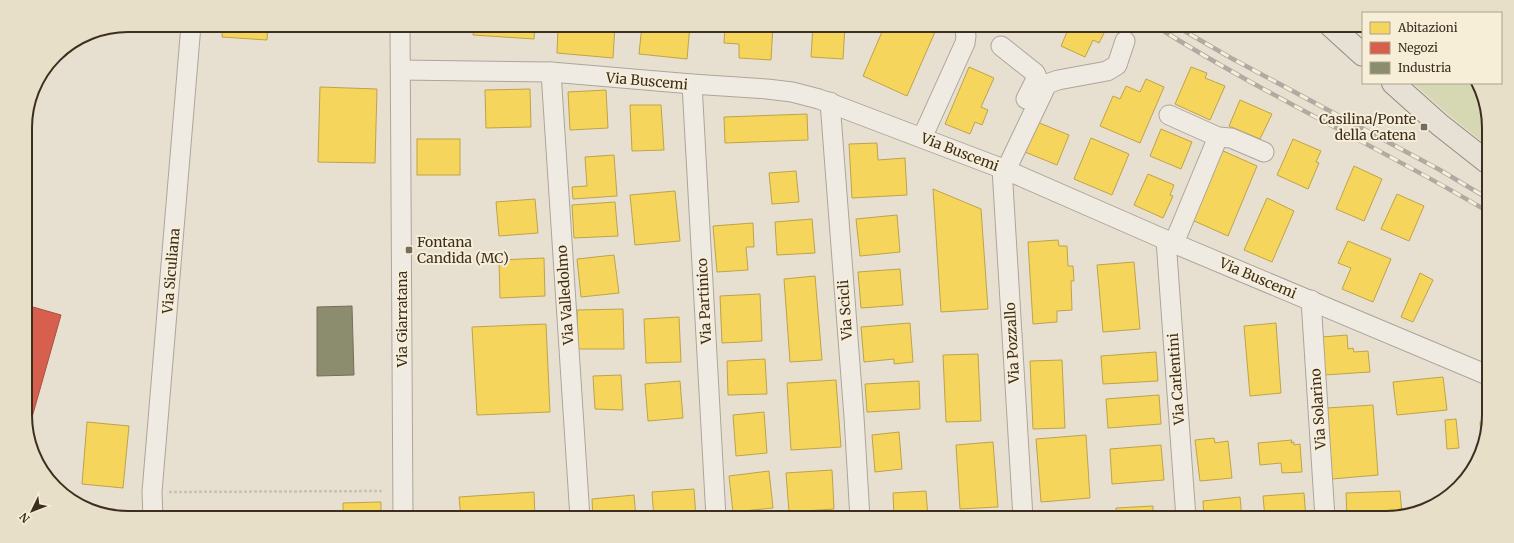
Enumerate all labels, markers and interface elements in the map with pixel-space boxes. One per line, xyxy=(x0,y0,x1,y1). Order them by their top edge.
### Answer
legend xyxy=(1362,12,1502,84)
text: Abitazioni xyxy=(1397,20,1458,35)
text: Negozi xyxy=(1398,40,1438,55)
text: Industria xyxy=(1398,60,1452,75)
street label: Via Buscemi xyxy=(604,68,689,94)
place label: Casilina/Ponte della Catena xyxy=(1319,110,1416,144)
marker: Casilina/Ponte della Catena xyxy=(1419,122,1429,132)
street label: Via Buscemi xyxy=(917,128,1002,175)
street label: Via Siculiana xyxy=(158,227,184,316)
place label: Fontana Candida (MC) xyxy=(417,233,509,267)
marker: Fontana Candida (MC) xyxy=(404,245,414,255)
street label: Via Valledolmo xyxy=(553,245,578,346)
street label: Via Buscemi xyxy=(1216,253,1300,303)
street label: Via Partinico xyxy=(693,258,715,345)
street label: Via Giarratana xyxy=(393,270,411,368)
street label: Via Scicli xyxy=(834,279,856,342)
street label: Via Pozzallo xyxy=(1001,302,1023,385)
street label: Via Carlentini xyxy=(1164,332,1188,426)
street label: Via Solarino xyxy=(1306,368,1330,451)
north arrow xyxy=(12,491,52,531)
text: N xyxy=(16,510,33,526)

